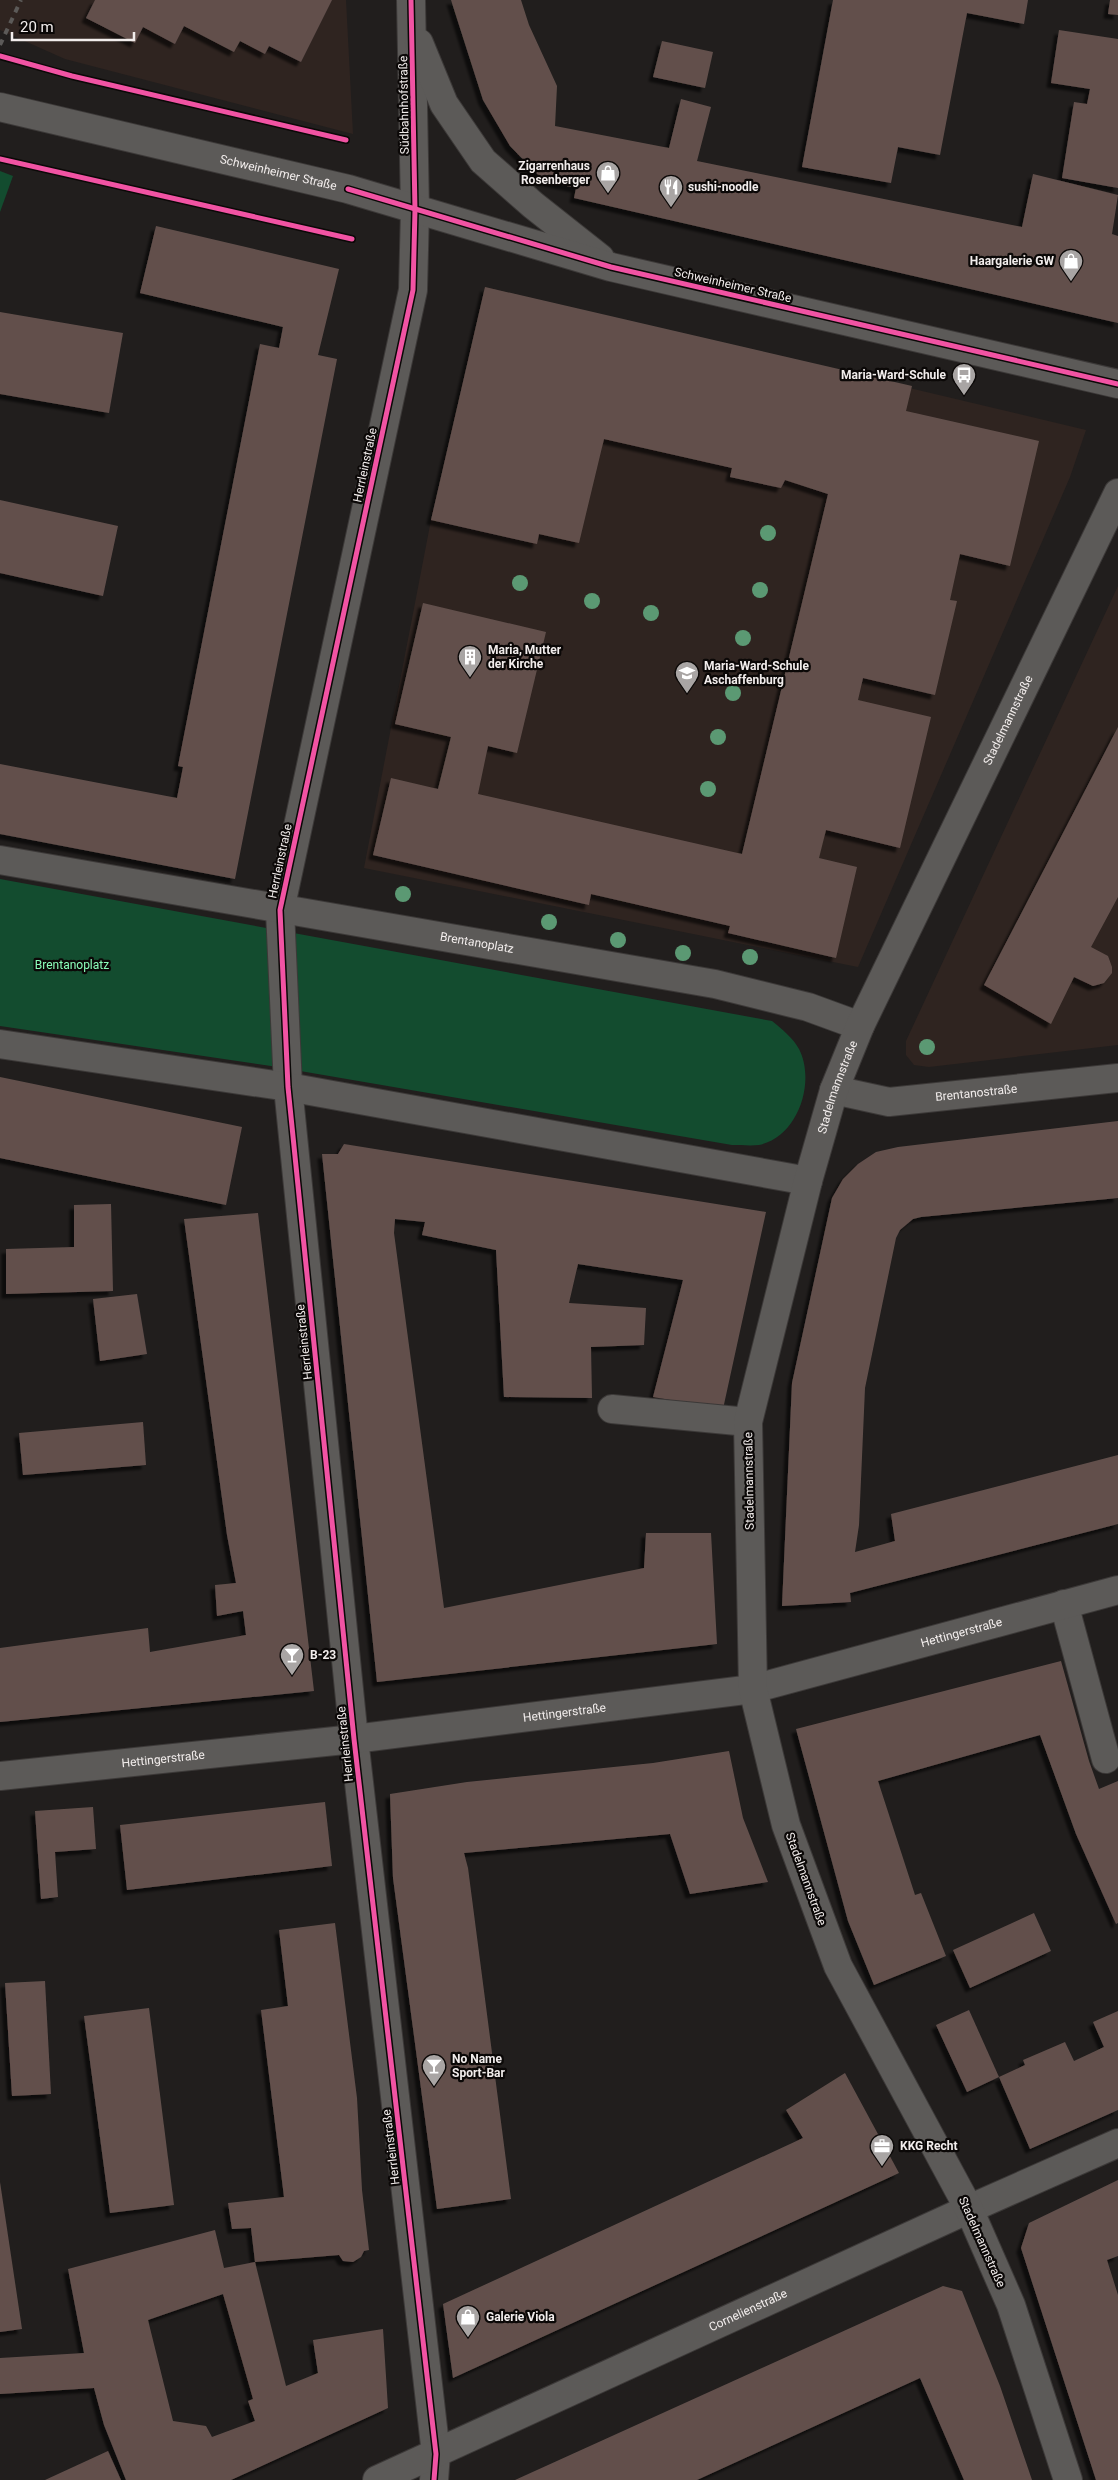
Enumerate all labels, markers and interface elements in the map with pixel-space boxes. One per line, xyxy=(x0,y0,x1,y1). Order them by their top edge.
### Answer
scale bar xyxy=(12,10,135,42)
text: 20 m xyxy=(20,18,54,36)
street label: Südbahnhofstraße xyxy=(396,56,412,154)
street label: Schweinheimer Straße xyxy=(218,152,338,193)
place label: Zigarrenhaus Rosenberger xyxy=(518,159,591,187)
shop icon: Zigarrenhaus Rosenberger xyxy=(595,160,621,194)
restaurant icon: sushi-noodle xyxy=(658,174,684,208)
place label: sushi-noodle xyxy=(688,180,759,194)
shop icon: Haargalerie GW xyxy=(1058,248,1084,282)
place label: Haargalerie GW xyxy=(970,254,1054,268)
street label: Schweinheimer Straße xyxy=(673,265,793,305)
bus stop icon: Maria-Ward-Schule xyxy=(951,362,977,396)
place label: Maria-Ward-Schule xyxy=(841,368,947,382)
street label: Herrleinstraße xyxy=(350,426,380,504)
place label: Maria, Mutter der Kirche xyxy=(488,643,562,671)
building icon: Maria, Mutter der Kirche xyxy=(457,644,483,678)
place label: Maria-Ward-Schule Aschaffenburg xyxy=(704,659,809,687)
school or university icon: Maria-Ward-Schule Aschaffenburg xyxy=(674,660,700,694)
street label: Stadelmannstraße xyxy=(980,673,1036,767)
street label: Herrleinstraße xyxy=(265,822,295,900)
street label: Brentanoplatz xyxy=(439,929,515,956)
park label: Brentanoplatz xyxy=(35,958,109,972)
street label: Stadelmannstraße xyxy=(815,1038,860,1135)
street label: Brentanostraße xyxy=(934,1082,1018,1104)
street label: Herrleinstraße xyxy=(293,1304,315,1380)
street label: Stadelmannstraße xyxy=(741,1432,757,1530)
street label: Hettingerstraße xyxy=(919,1615,1004,1650)
bar icon: B-23 xyxy=(279,1642,305,1676)
place label: B-23 xyxy=(310,1648,336,1662)
street label: Hettingerstraße xyxy=(522,1700,607,1725)
street label: Herrleinstraße xyxy=(334,1706,356,1782)
street label: Hettingerstraße xyxy=(121,1748,205,1770)
street label: Stadelmannstraße xyxy=(783,1831,829,1927)
place label: No Name Sport-Bar xyxy=(452,2052,505,2080)
bar icon: No Name Sport-Bar xyxy=(421,2053,447,2087)
street label: Herrleinstraße xyxy=(379,2108,403,2186)
office icon: KKG Recht xyxy=(869,2133,895,2167)
place label: KKG Recht xyxy=(900,2139,957,2153)
street label: Stadelmannstraße xyxy=(956,2194,1008,2290)
street label: Cornelienstraße xyxy=(707,2286,789,2334)
shop icon: Galerie Viola xyxy=(455,2304,481,2338)
place label: Galerie Viola xyxy=(486,2310,555,2324)

